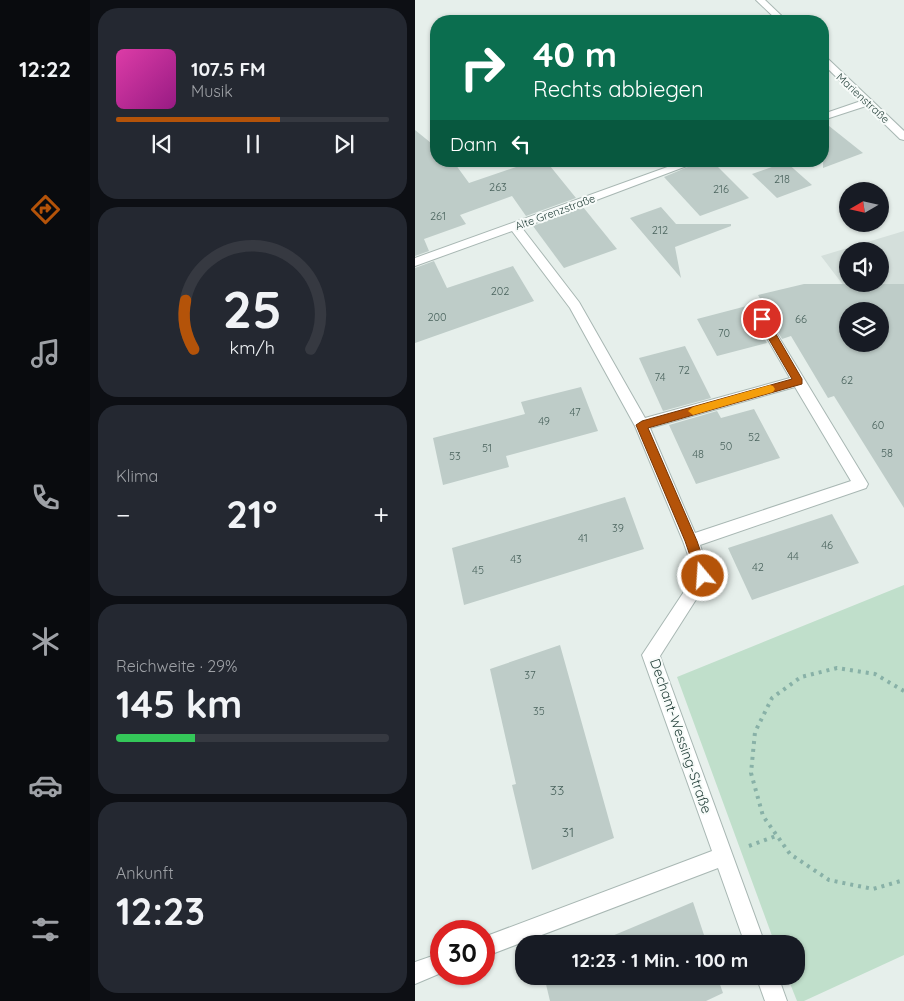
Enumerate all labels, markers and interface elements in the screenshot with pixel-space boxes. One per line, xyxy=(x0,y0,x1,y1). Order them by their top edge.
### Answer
text: 40 m xyxy=(533,32,617,76)
icon: right xyxy=(450,35,515,100)
text: 12:22 xyxy=(19,55,71,83)
text: 107.5 FM xyxy=(191,57,266,81)
street label: Marienstraße xyxy=(834,70,892,126)
text: Rechts abbiegen xyxy=(533,75,704,103)
text: Musik xyxy=(191,81,233,101)
icon: previous xyxy=(148,130,176,158)
icon: pause xyxy=(239,130,267,158)
icon: next xyxy=(330,130,358,158)
icon: left xyxy=(507,130,535,158)
text: Dann xyxy=(450,132,497,156)
house number: 218 xyxy=(774,172,790,186)
house number: 263 xyxy=(489,180,507,194)
house number: 216 xyxy=(713,182,729,196)
north arrow xyxy=(839,182,889,232)
map controls xyxy=(839,182,889,352)
street label: Alte Grenzstraße xyxy=(513,191,597,233)
icon: directions xyxy=(28,192,63,227)
house number: 261 xyxy=(430,209,446,223)
house number: 212 xyxy=(652,223,668,237)
button: sound xyxy=(839,242,889,292)
text: 25 xyxy=(223,276,282,341)
house number: 202 xyxy=(491,284,509,298)
pin xyxy=(741,298,783,340)
button: layers xyxy=(839,302,889,352)
icon: arrive xyxy=(748,305,776,333)
house number: 200 xyxy=(427,310,447,324)
house number: 66 xyxy=(795,312,807,326)
house number: 70 xyxy=(718,326,730,340)
icon: music xyxy=(28,336,63,371)
text: km/h xyxy=(230,336,275,358)
house number: 72 xyxy=(678,363,690,377)
house number: 74 xyxy=(655,370,666,384)
house number: 62 xyxy=(841,373,853,387)
house number: 47 xyxy=(569,405,581,419)
house number: 49 xyxy=(538,414,550,428)
house number: 60 xyxy=(872,418,884,432)
house number: 52 xyxy=(748,430,760,444)
house number: 50 xyxy=(720,439,732,453)
house number: 51 xyxy=(482,441,492,455)
house number: 58 xyxy=(881,446,893,460)
house number: 48 xyxy=(692,447,704,461)
house number: 53 xyxy=(449,449,461,463)
text: Klima xyxy=(116,466,158,486)
icon: phone xyxy=(28,480,63,515)
text: 21° xyxy=(226,490,278,538)
text: − xyxy=(116,497,131,532)
text: + xyxy=(373,497,389,532)
house number: 39 xyxy=(612,521,624,535)
house number: 41 xyxy=(578,531,588,545)
house number: 46 xyxy=(821,538,833,552)
position arrow xyxy=(676,549,728,601)
house number: 44 xyxy=(787,549,799,563)
house number: 43 xyxy=(510,552,522,566)
house number: 42 xyxy=(752,560,764,574)
house number: 45 xyxy=(472,563,484,577)
icon: climate xyxy=(28,624,63,659)
text: Reichweite · 29% xyxy=(116,656,237,676)
street label: Dechant-Wessing-Straße xyxy=(646,656,716,816)
house number: 37 xyxy=(524,668,536,682)
text: 145 km xyxy=(116,680,242,728)
house number: 35 xyxy=(533,704,545,718)
icon: car xyxy=(28,768,63,803)
house number: 33 xyxy=(550,781,564,799)
house number: 31 xyxy=(562,823,574,841)
text: Ankunft xyxy=(116,863,174,883)
text: 12:23 xyxy=(116,887,205,935)
icon: filters xyxy=(28,912,63,947)
speed limit sign: 30 xyxy=(430,920,495,985)
text: 12:23 · 1 Min. · 100 m xyxy=(572,948,748,972)

